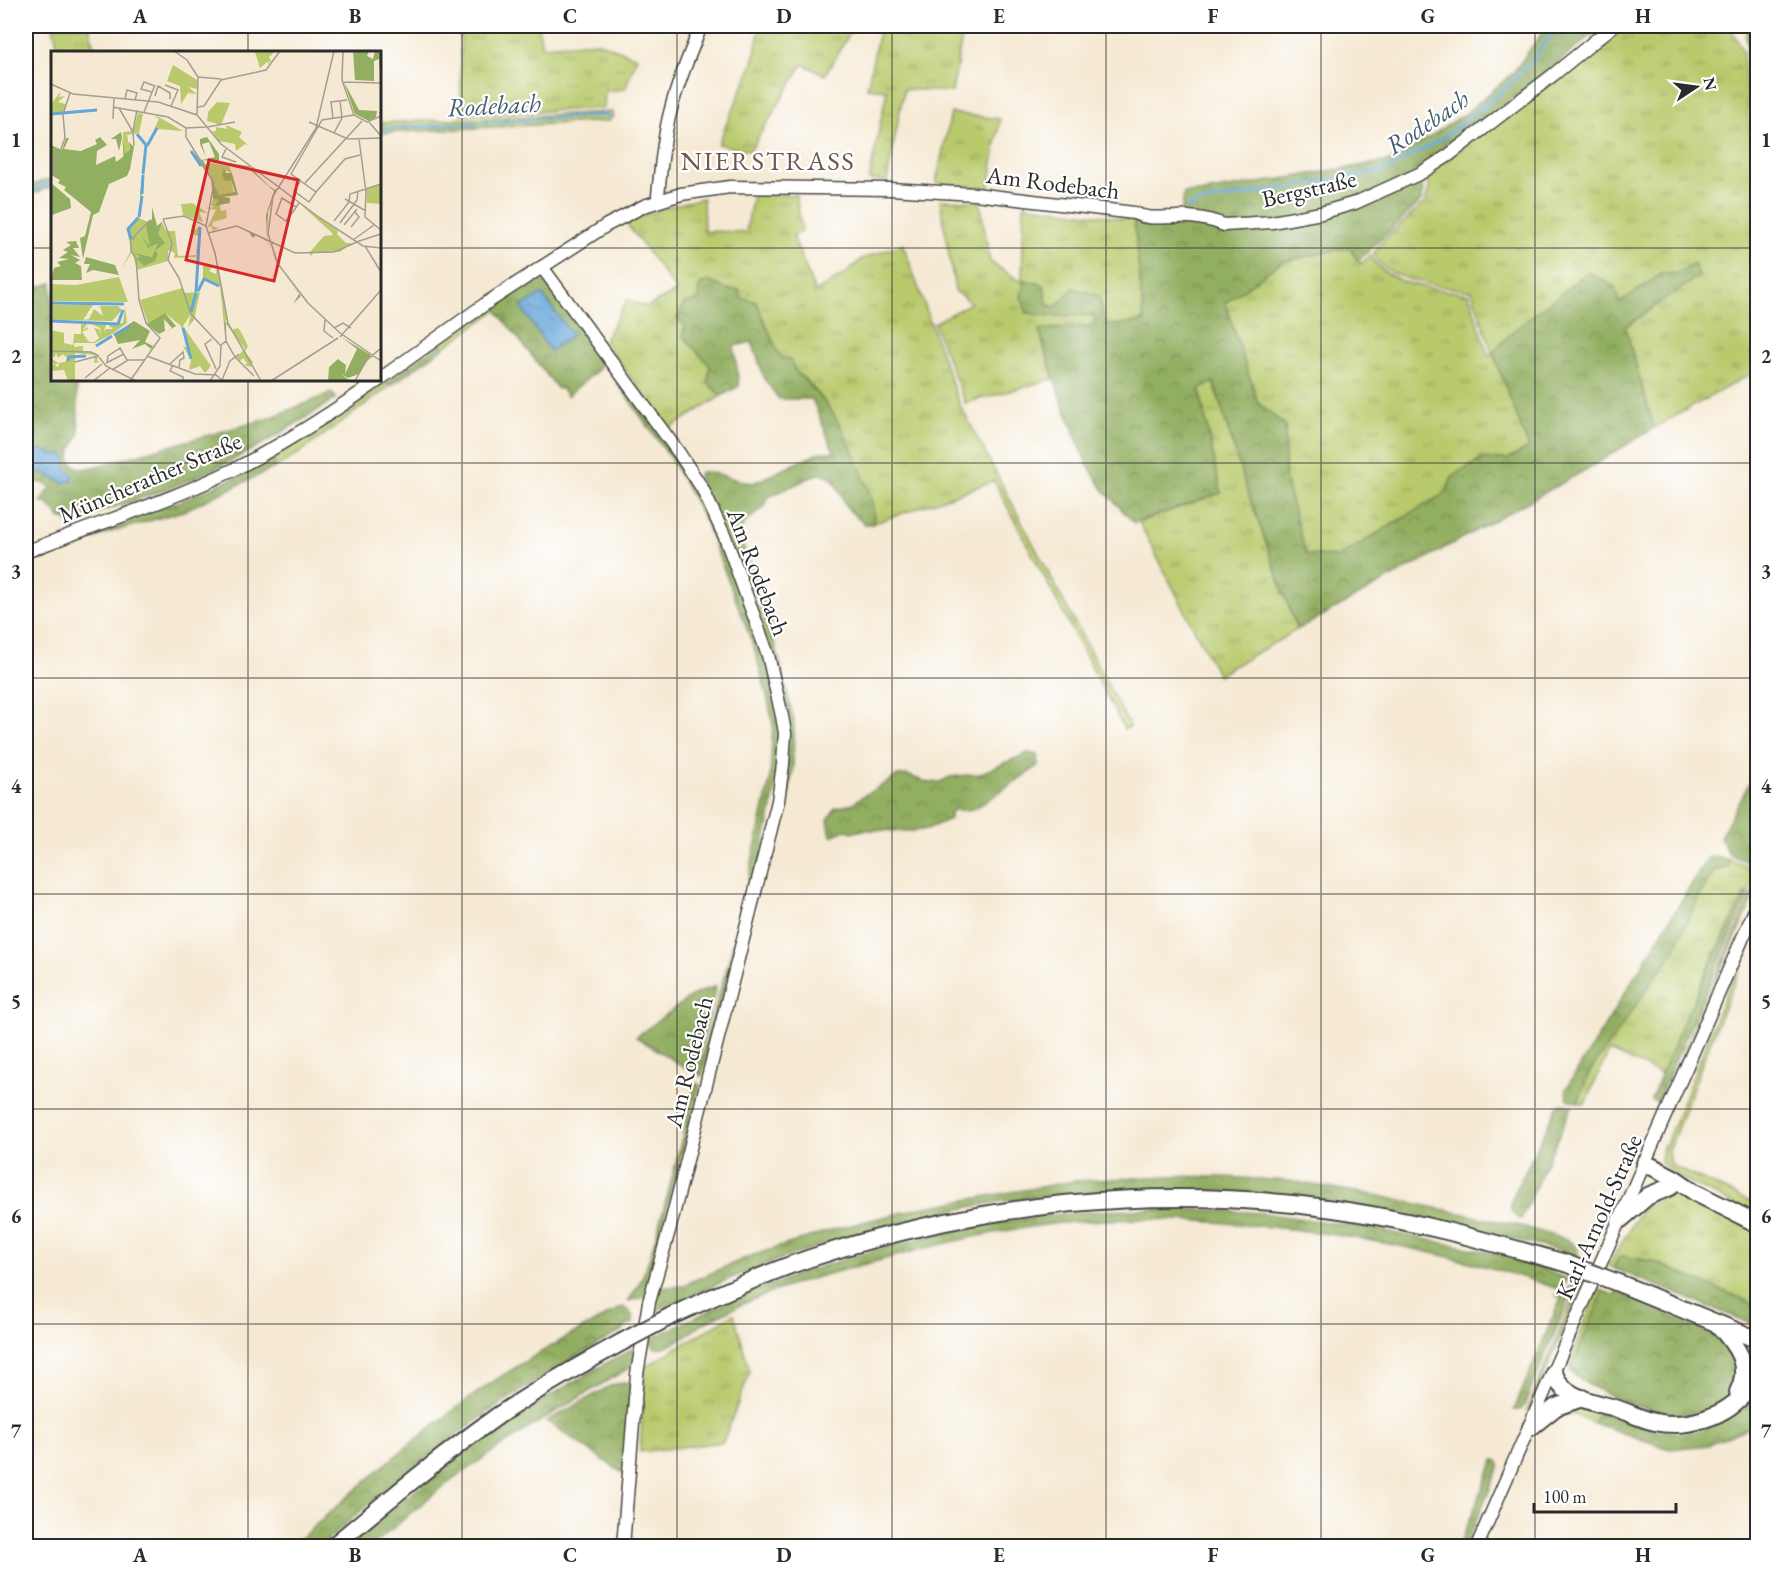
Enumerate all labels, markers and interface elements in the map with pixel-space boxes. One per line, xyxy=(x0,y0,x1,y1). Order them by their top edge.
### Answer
text: A xyxy=(132,3,148,29)
text: B xyxy=(349,3,361,29)
text: C xyxy=(563,3,577,29)
text: D xyxy=(776,3,792,29)
text: E xyxy=(993,3,1005,29)
text: F xyxy=(1208,3,1219,29)
text: G xyxy=(1421,3,1435,29)
text: H xyxy=(1635,3,1651,29)
inset map xyxy=(51,51,381,381)
north arrow xyxy=(1666,57,1726,117)
text: N xyxy=(1698,75,1722,92)
water label: Rodebach xyxy=(1378,81,1476,162)
water label: Rodebach xyxy=(446,86,542,124)
text: 1 xyxy=(11,127,21,153)
text: 1 xyxy=(1761,127,1771,153)
district label: NIERSTRASS xyxy=(681,143,855,178)
street label: Am Rodebach xyxy=(984,159,1122,206)
street label: Bergstraße xyxy=(1259,163,1359,214)
text: 2 xyxy=(11,343,22,369)
text: 2 xyxy=(1761,343,1772,369)
street label: Müncherather Straße xyxy=(54,425,246,530)
street label: Am Rodebach xyxy=(720,503,797,640)
text: 3 xyxy=(11,558,21,584)
text: 3 xyxy=(1761,558,1771,584)
text: 4 xyxy=(11,773,22,799)
text: 4 xyxy=(1761,773,1772,799)
text: 5 xyxy=(11,988,21,1014)
text: 5 xyxy=(1761,988,1771,1014)
street label: Am Rodebach xyxy=(657,993,720,1132)
street label: Karl-Arnold-Straße xyxy=(1548,1130,1649,1304)
text: 6 xyxy=(11,1203,22,1229)
text: 6 xyxy=(1761,1203,1772,1229)
text: 7 xyxy=(11,1418,22,1444)
text: 7 xyxy=(1761,1418,1772,1444)
scale bar xyxy=(1534,1476,1676,1514)
text: 100 m xyxy=(1543,1485,1587,1508)
text: A xyxy=(132,1542,148,1568)
text: B xyxy=(349,1542,361,1568)
text: C xyxy=(563,1542,577,1568)
text: D xyxy=(776,1542,792,1568)
text: E xyxy=(993,1542,1005,1568)
text: F xyxy=(1208,1542,1219,1568)
text: G xyxy=(1421,1542,1435,1568)
text: H xyxy=(1635,1542,1651,1568)

